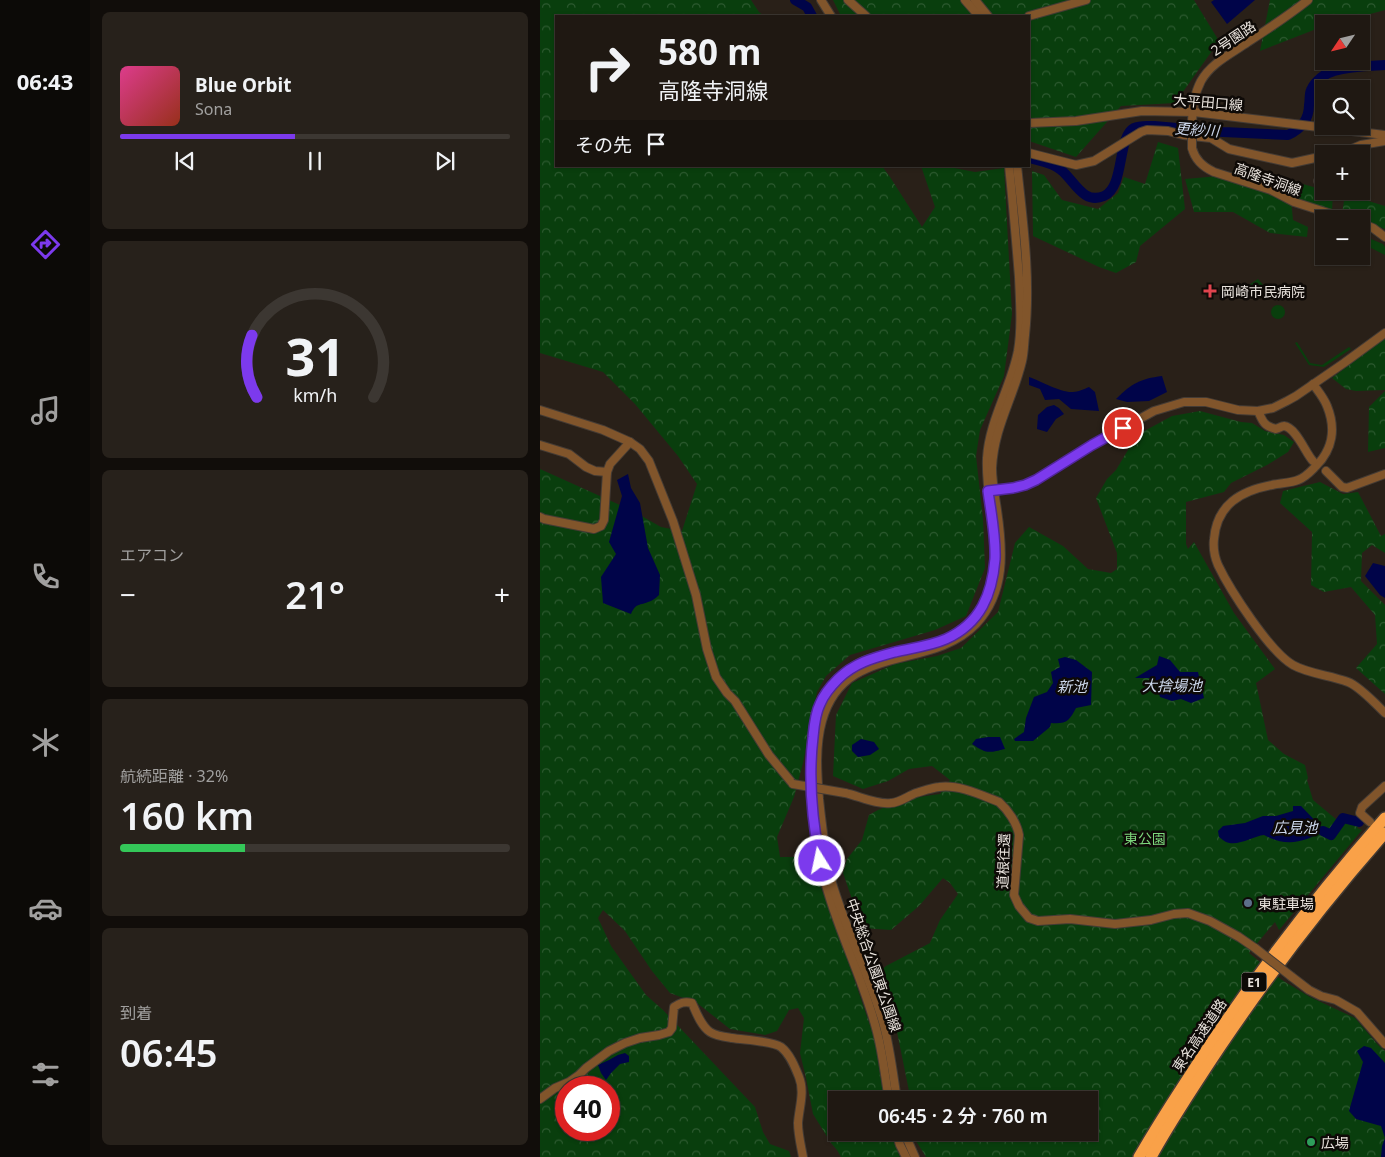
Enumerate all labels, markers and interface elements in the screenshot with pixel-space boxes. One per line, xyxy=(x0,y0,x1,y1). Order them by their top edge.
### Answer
north arrow xyxy=(1315,15,1370,70)
map controls xyxy=(1315,15,1370,265)
street label: 2号園路 xyxy=(1207,16,1259,60)
text: 580 m xyxy=(658,28,761,75)
icon: right xyxy=(575,35,640,100)
text: 06:43 xyxy=(17,66,73,96)
text: Blue Orbit xyxy=(195,72,291,98)
text: 高隆寺洞線 xyxy=(658,75,768,105)
button: search xyxy=(1315,80,1370,135)
street label: 大平田口線 xyxy=(1172,89,1244,115)
text: Sona xyxy=(195,98,232,120)
water label: 更紗川 xyxy=(1174,117,1222,141)
icon: arrive xyxy=(642,130,670,158)
text: その先 xyxy=(575,132,632,158)
button: + xyxy=(1315,145,1370,200)
icon: previous xyxy=(171,147,199,175)
icon: pause xyxy=(301,147,329,175)
icon: next xyxy=(431,147,459,175)
street label: 高隆寺洞線 xyxy=(1232,158,1304,200)
button: − xyxy=(1315,210,1370,265)
icon: directions xyxy=(28,227,63,262)
place label: 岡崎市民病院 xyxy=(1221,282,1305,301)
marker: 岡崎市民病院 xyxy=(1203,284,1217,298)
text: 31 xyxy=(285,320,345,391)
text: km/h xyxy=(293,383,337,407)
icon: music xyxy=(28,393,63,428)
pin xyxy=(1102,407,1144,449)
icon: arrive xyxy=(1109,414,1137,442)
text: エアコン xyxy=(120,544,184,566)
icon: phone xyxy=(28,559,63,594)
text: 21° xyxy=(285,568,345,620)
text: − xyxy=(120,575,136,613)
text: + xyxy=(494,575,510,613)
water label: 大捨場池 xyxy=(1142,675,1204,695)
water label: 新池 xyxy=(1057,676,1089,696)
icon: climate xyxy=(28,725,63,760)
text: 航続距離 · 32% xyxy=(120,765,228,787)
text: 160 km xyxy=(120,789,254,841)
water label: 広見池 xyxy=(1272,817,1319,837)
park label: 東公園 xyxy=(1124,829,1166,848)
street label: 道根往還 xyxy=(993,833,1013,889)
position arrow xyxy=(793,834,845,886)
icon: car xyxy=(28,891,63,926)
place label: 東駐車場 xyxy=(1258,894,1314,913)
street label: 中央総合公園東公園線 xyxy=(842,896,906,1034)
marker: 東駐車場 xyxy=(1242,897,1254,909)
road number: E1 xyxy=(1242,972,1266,992)
street label: 東名高速道路 xyxy=(1168,995,1230,1075)
text: 到着 xyxy=(120,1002,152,1024)
text: 06:45 xyxy=(120,1026,217,1078)
icon: filters xyxy=(28,1057,63,1092)
speed limit sign: 40 xyxy=(555,1076,620,1141)
text: 06:45 · 2 分 · 760 m xyxy=(878,1103,1048,1129)
place label: 広場 xyxy=(1321,1133,1349,1152)
marker: 広場 xyxy=(1305,1136,1317,1148)

